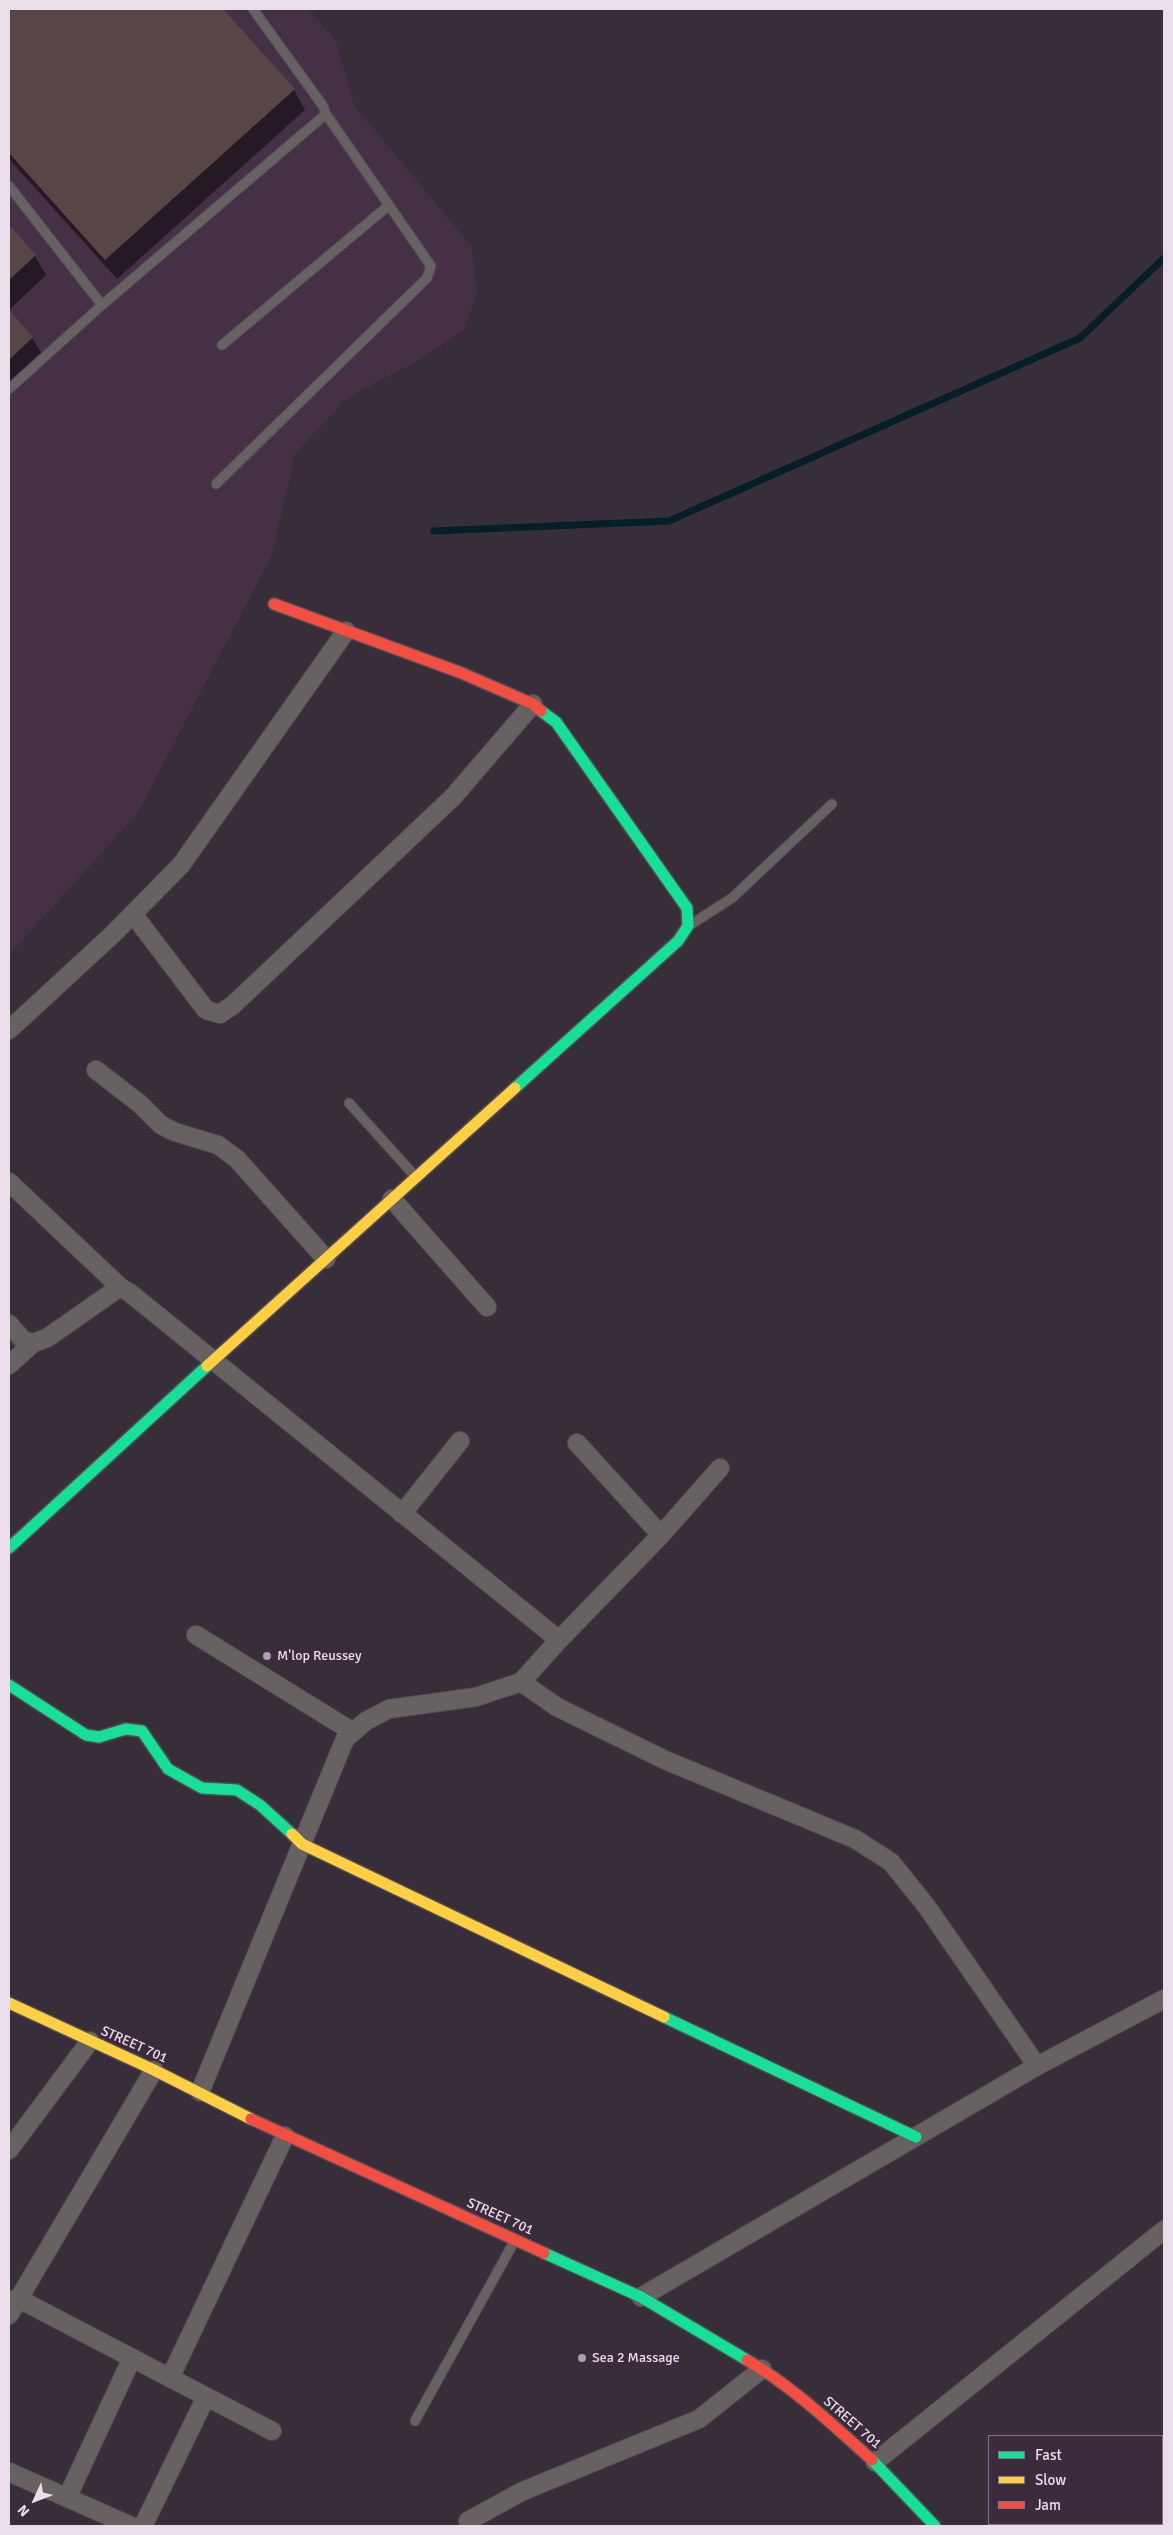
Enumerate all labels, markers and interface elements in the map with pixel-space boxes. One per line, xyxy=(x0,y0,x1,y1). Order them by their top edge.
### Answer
place label: M'lop Reussey xyxy=(277,1648,361,1664)
marker: M'lop Reussey xyxy=(261,1650,273,1662)
street label: STREET 701 xyxy=(98,2023,170,2067)
street label: STREET 701 xyxy=(464,2195,536,2239)
place label: Sea 2 Massage xyxy=(592,2350,680,2366)
marker: Sea 2 Massage xyxy=(576,2352,588,2364)
street label: STREET 701 xyxy=(820,2393,884,2453)
legend xyxy=(988,2435,1163,2525)
text: Fast xyxy=(1035,2446,1062,2464)
text: Slow xyxy=(1035,2471,1066,2489)
north arrow xyxy=(10,2475,60,2525)
text: Jam xyxy=(1035,2496,1061,2514)
text: N xyxy=(14,2501,33,2520)

